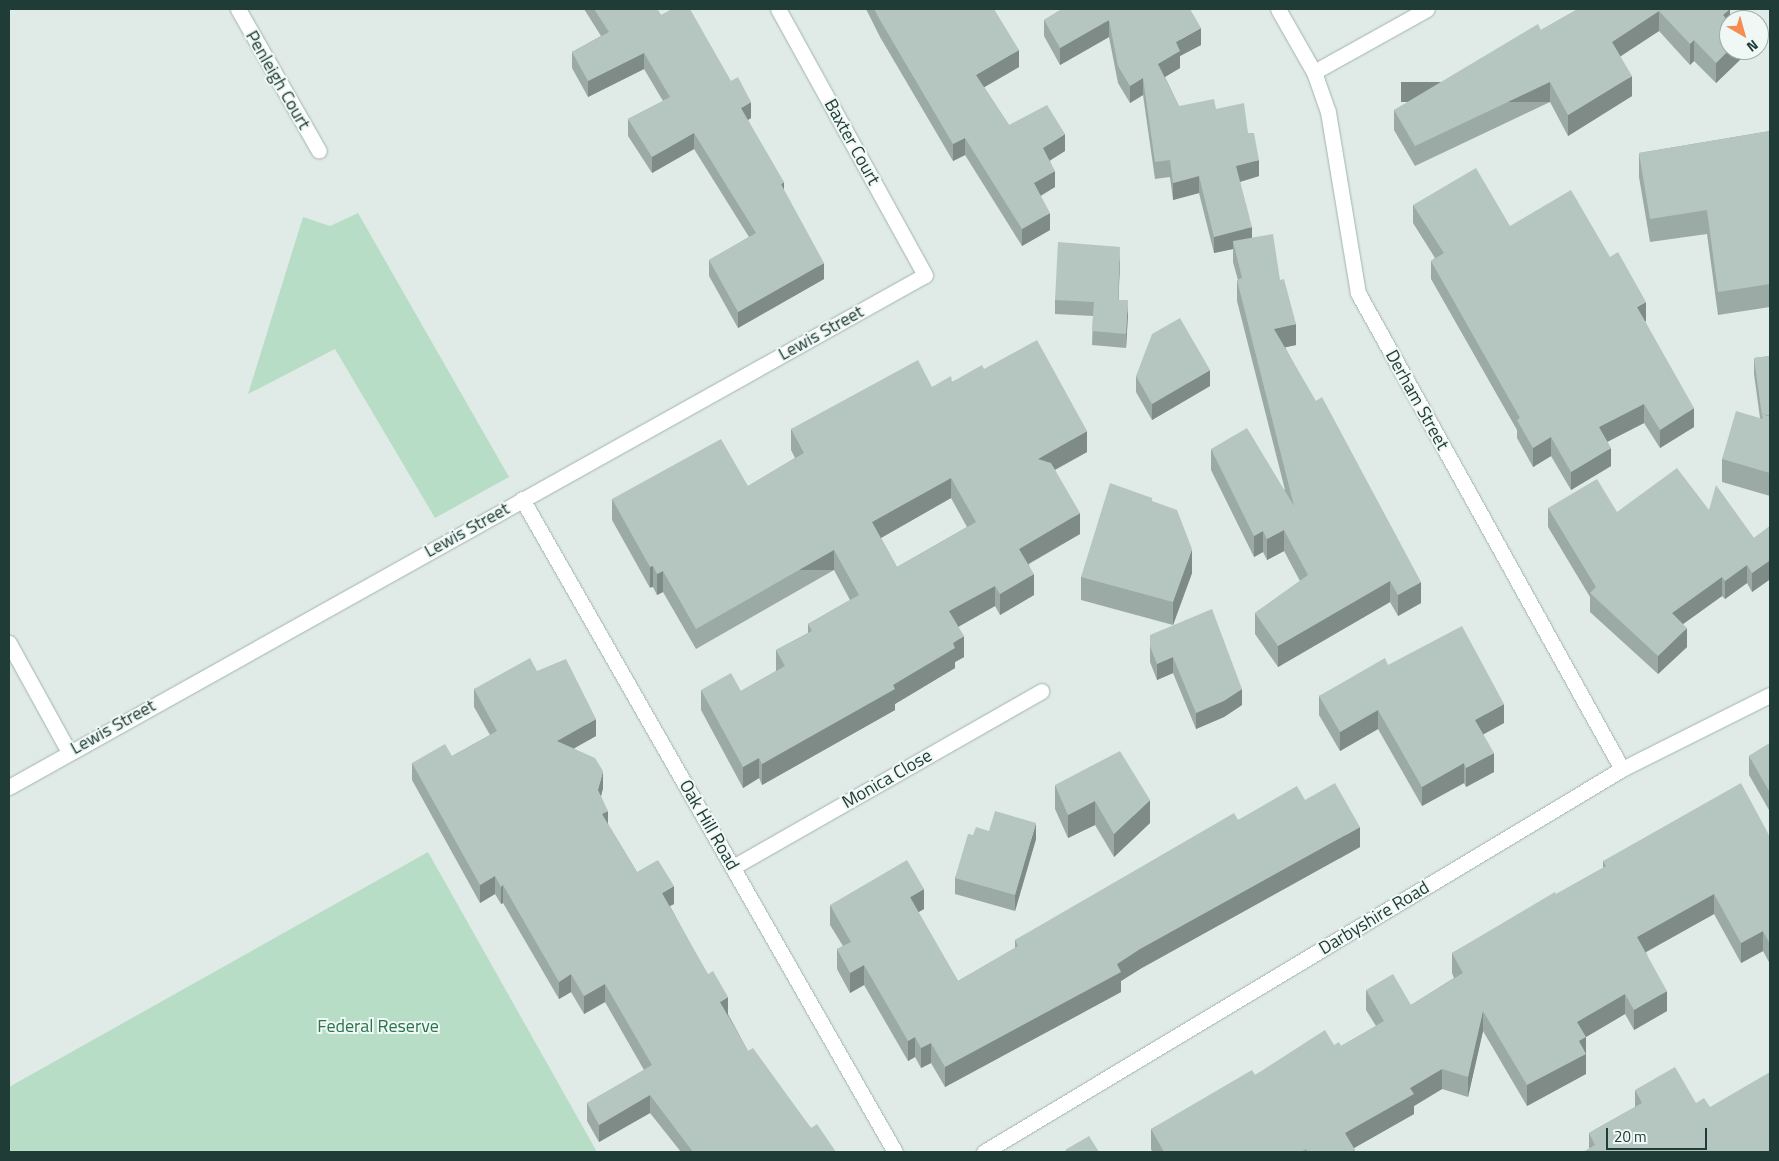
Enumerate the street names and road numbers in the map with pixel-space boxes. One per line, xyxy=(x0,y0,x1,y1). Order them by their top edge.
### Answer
street label: Penleigh Court xyxy=(241,27,315,133)
street label: Baxter Court xyxy=(820,95,884,189)
street label: Lewis Street xyxy=(775,301,867,365)
street label: Derham Street xyxy=(1381,346,1453,454)
street label: Lewis Street xyxy=(421,498,513,562)
street label: Lewis Street xyxy=(67,695,159,759)
street label: Monica Close xyxy=(838,745,936,813)
street label: Oak Hill Road xyxy=(674,776,744,874)
street label: Darbyshire Road xyxy=(1315,877,1433,959)

